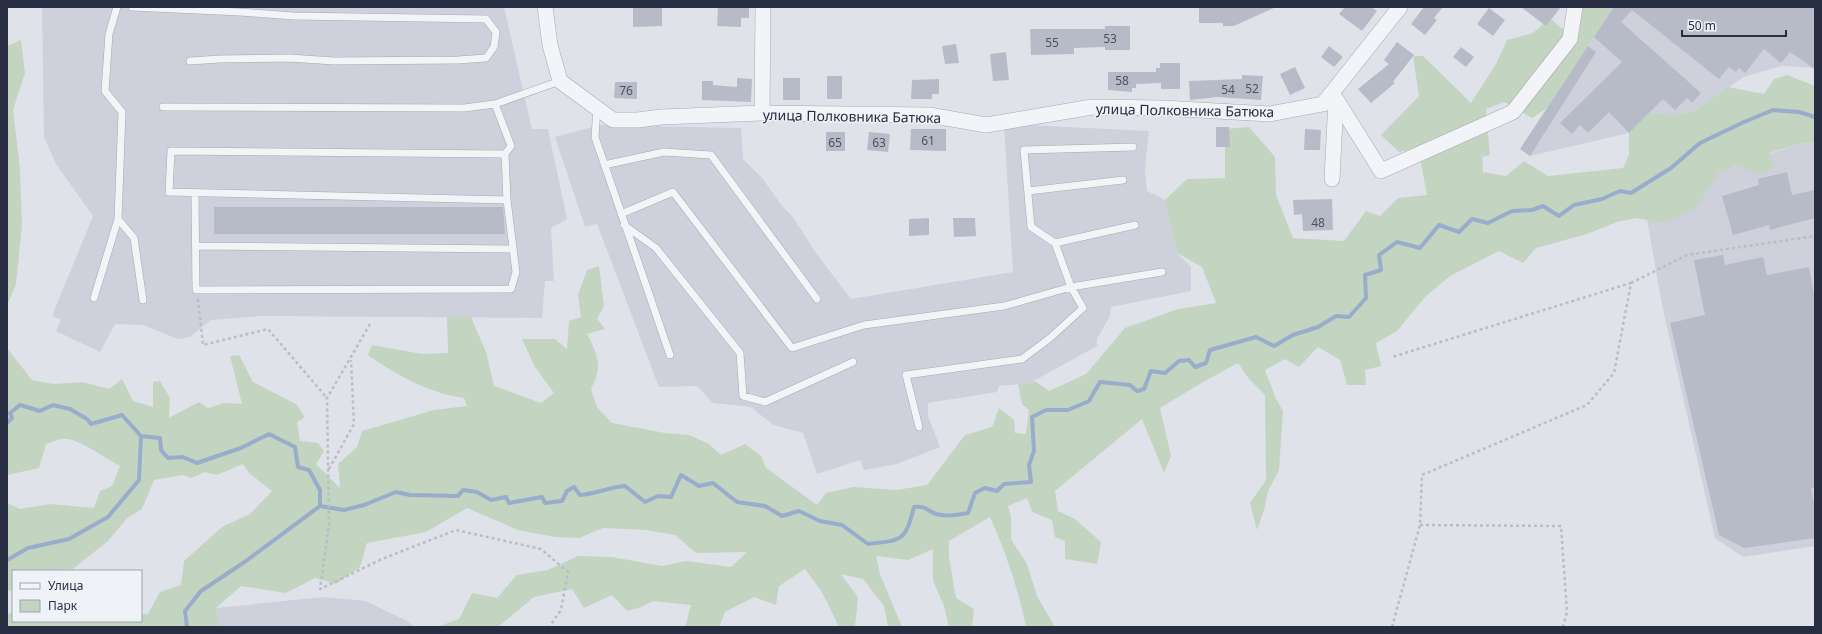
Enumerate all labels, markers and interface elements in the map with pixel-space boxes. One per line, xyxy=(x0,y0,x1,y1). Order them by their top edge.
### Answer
scale bar xyxy=(1682,12,1786,38)
text: 50 m xyxy=(1688,17,1716,34)
house number: 53 xyxy=(1103,30,1117,47)
house number: 55 xyxy=(1045,34,1059,51)
house number: 58 xyxy=(1115,72,1129,89)
house number: 52 xyxy=(1245,80,1259,97)
house number: 54 xyxy=(1221,81,1235,98)
house number: 76 xyxy=(619,82,633,99)
street label: улица Полковника Батюка xyxy=(1096,99,1274,121)
street label: улица Полковника Батюка xyxy=(763,105,941,127)
house number: 61 xyxy=(921,132,935,149)
house number: 65 xyxy=(828,134,842,151)
house number: 63 xyxy=(872,134,886,151)
house number: 48 xyxy=(1311,214,1325,231)
legend xyxy=(12,570,142,622)
text: Улица xyxy=(48,577,83,594)
text: Парк xyxy=(48,597,78,614)

